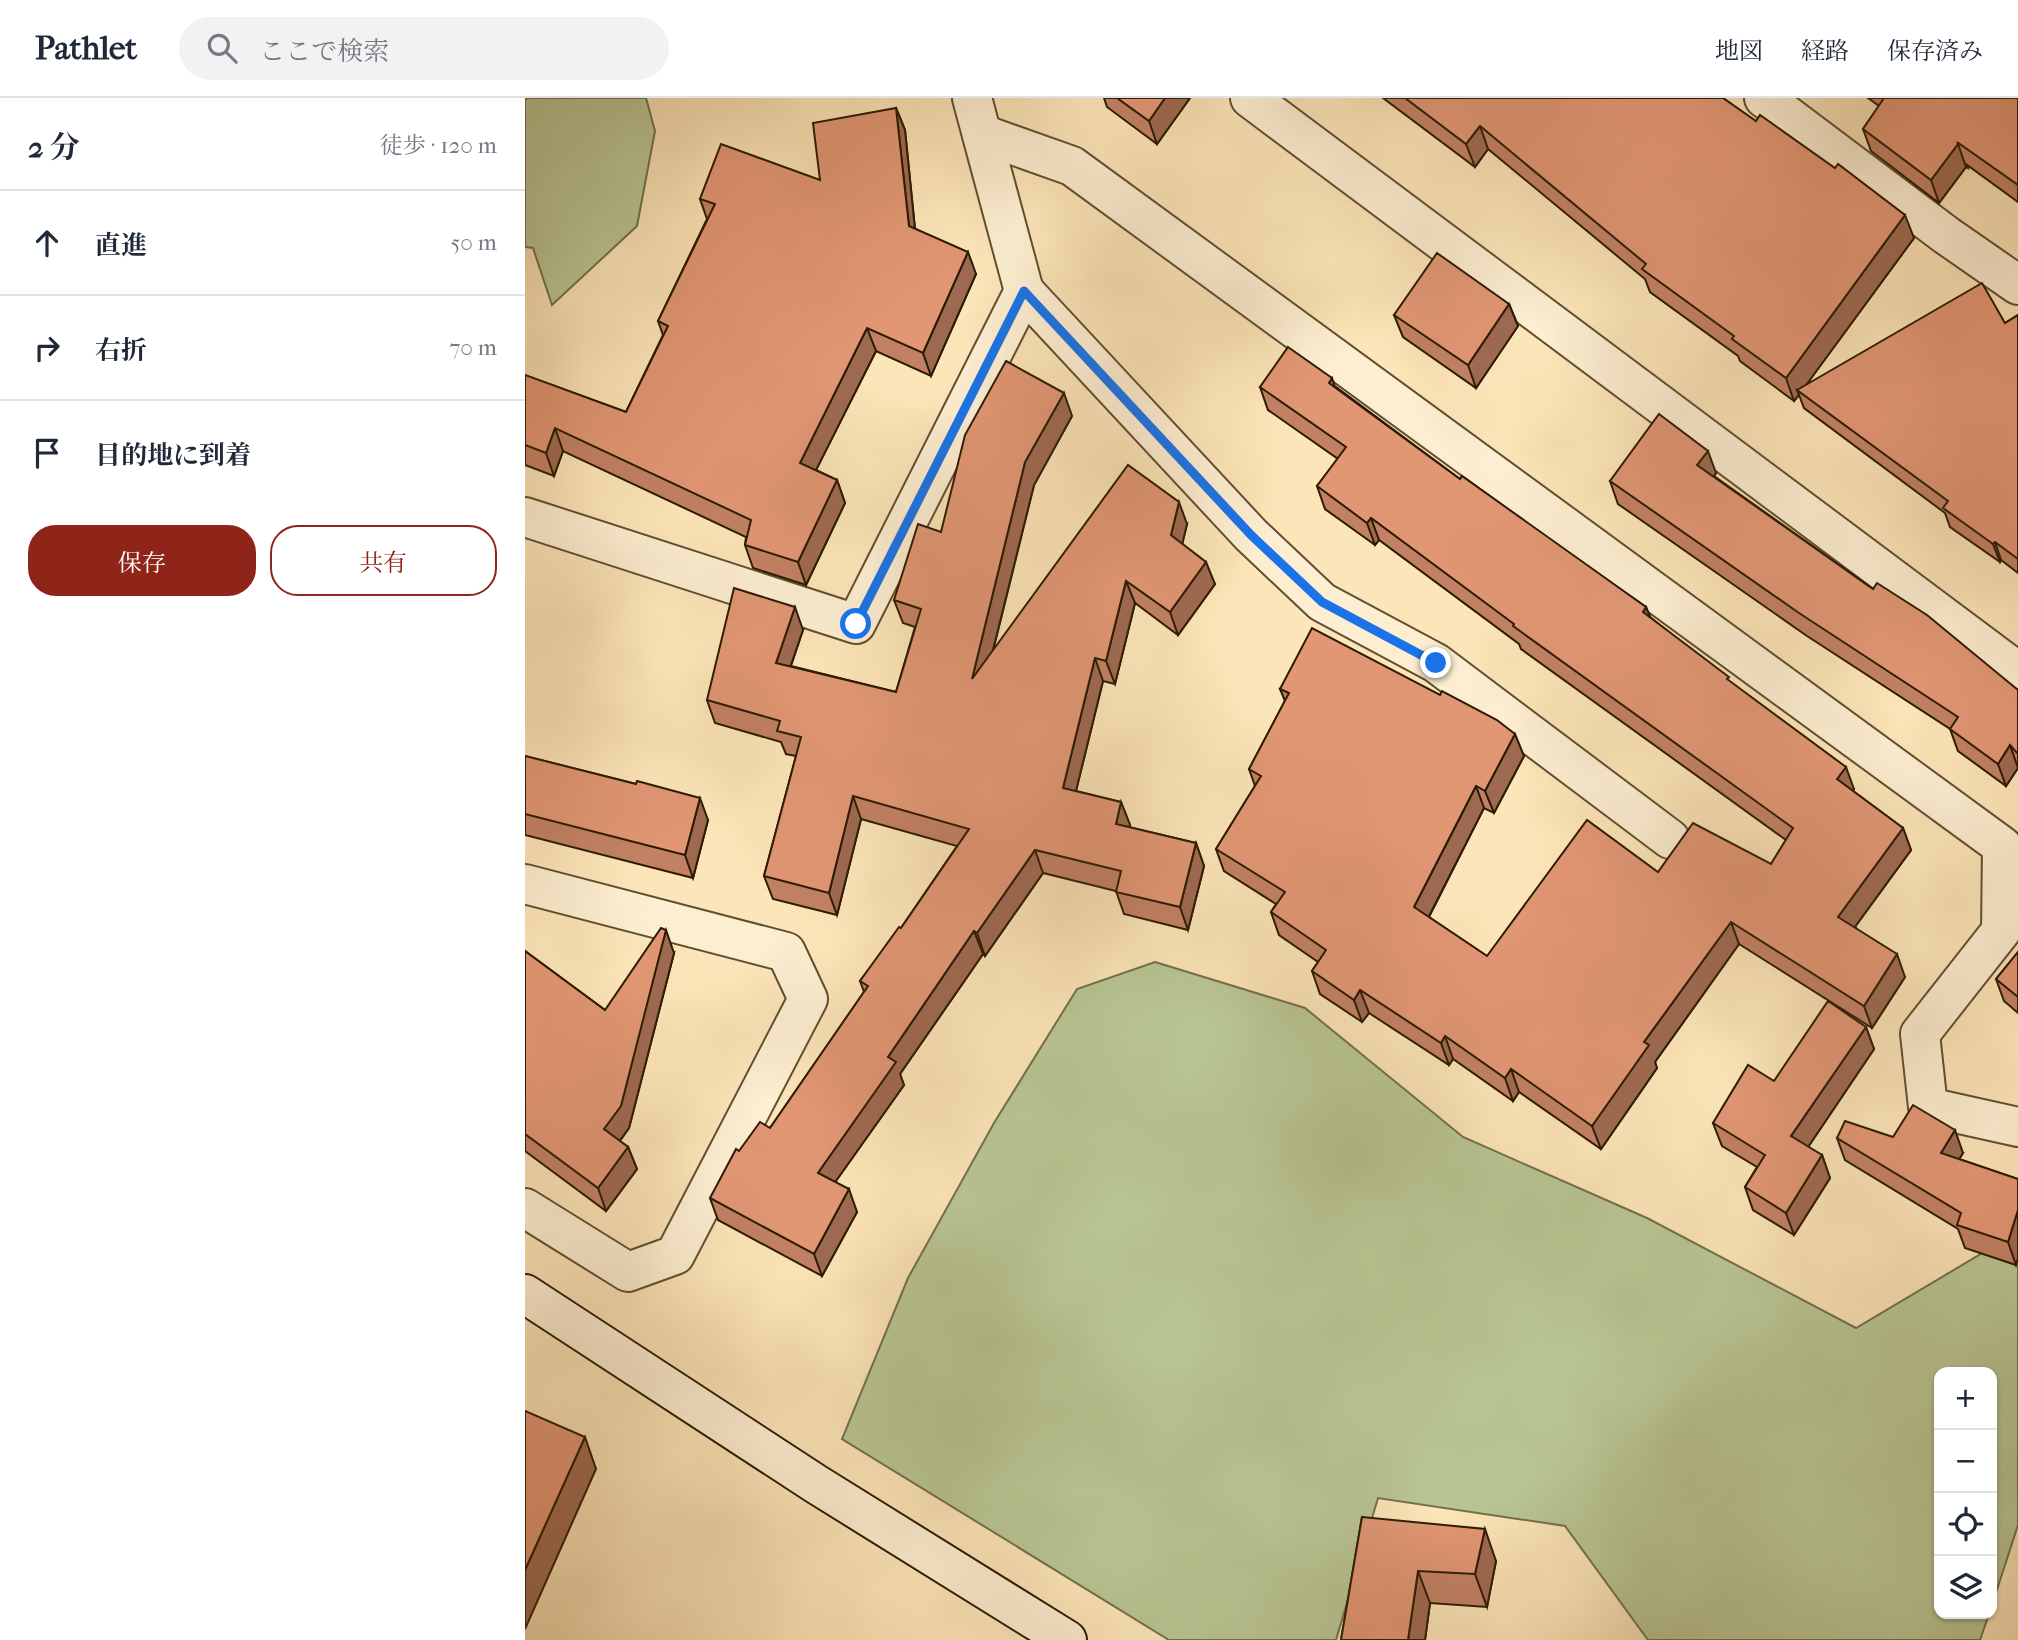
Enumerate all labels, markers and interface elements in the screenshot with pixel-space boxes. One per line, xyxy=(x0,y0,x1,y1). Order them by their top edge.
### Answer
search box xyxy=(179,17,669,80)
text: Pathlet xyxy=(35,29,137,68)
icon: search xyxy=(203,29,241,67)
text: ここで検索 xyxy=(259,36,389,67)
text: 地図 xyxy=(1715,37,1763,65)
text: 経路 xyxy=(1801,37,1849,65)
text: 保存済み xyxy=(1887,37,1983,65)
text: 2 分 xyxy=(28,130,80,165)
text: 徒歩 · 120 m xyxy=(380,132,497,159)
icon: ahead xyxy=(28,224,66,262)
text: 50 m xyxy=(450,229,497,256)
text: 直進 xyxy=(95,230,147,261)
icon: right xyxy=(28,329,66,367)
text: 70 m xyxy=(449,334,497,361)
text: 右折 xyxy=(95,335,147,366)
icon: arrive xyxy=(28,434,66,472)
text: 目的地に到着 xyxy=(95,440,251,471)
button: 保存 xyxy=(28,525,256,596)
button: 共有 xyxy=(270,525,497,596)
route start xyxy=(840,608,871,639)
route end xyxy=(1420,647,1451,678)
map controls xyxy=(1934,1367,1997,1619)
button: + xyxy=(1934,1367,1997,1430)
button: − xyxy=(1934,1430,1997,1493)
button: locate xyxy=(1934,1493,1997,1556)
button: layers xyxy=(1934,1556,1997,1619)

